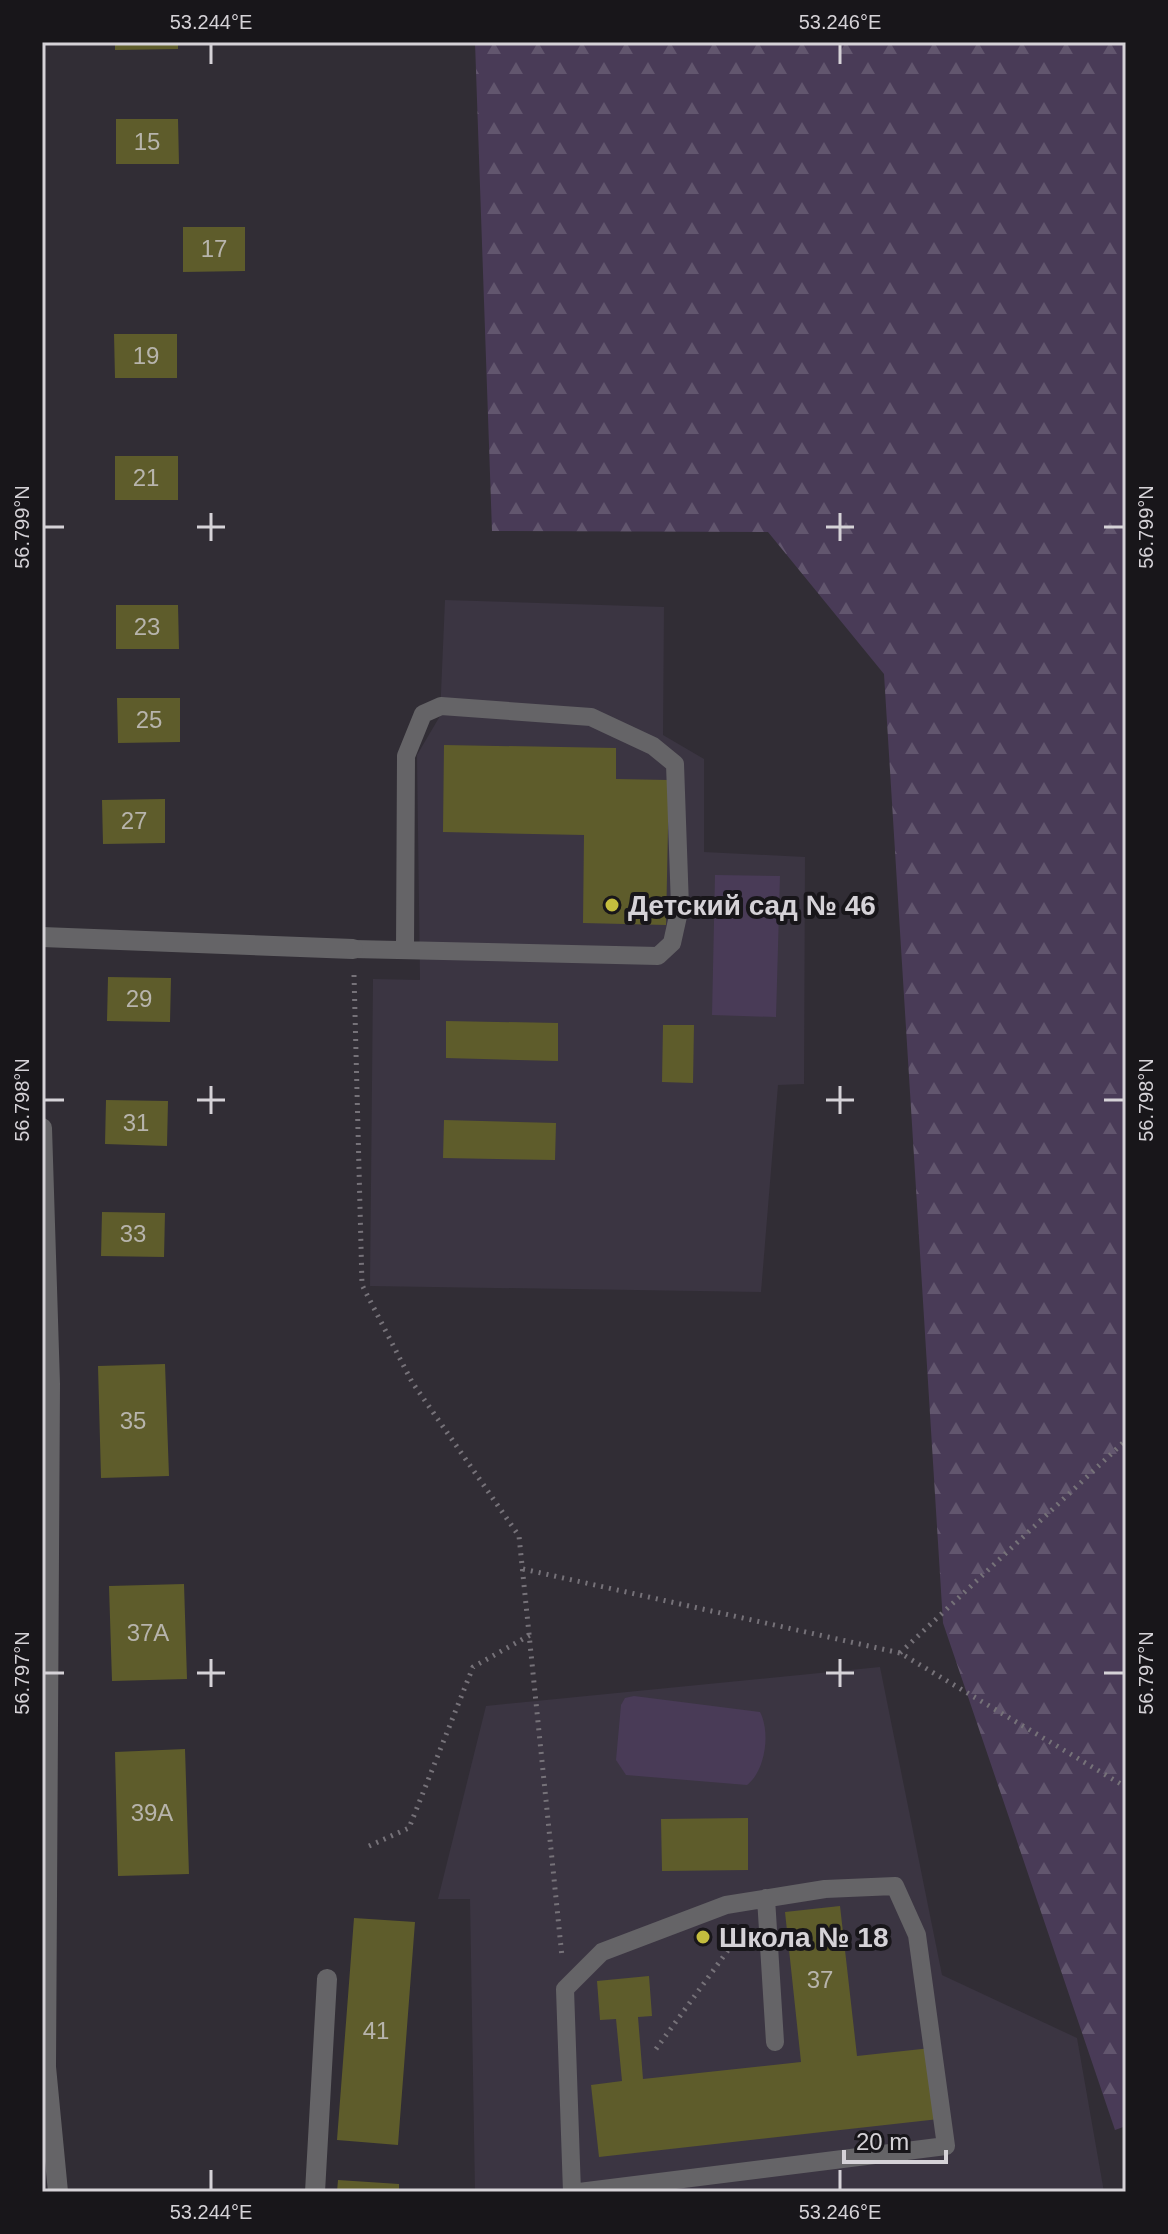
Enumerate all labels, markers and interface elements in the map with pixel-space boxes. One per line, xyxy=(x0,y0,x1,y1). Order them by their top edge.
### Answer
text: 53.244°E xyxy=(170,11,252,33)
text: 53.246°E xyxy=(799,11,881,33)
house number: 15 xyxy=(134,128,160,155)
house number: 17 xyxy=(201,235,227,262)
house number: 19 xyxy=(133,342,159,369)
house number: 21 xyxy=(133,464,159,491)
text: 56.799°N xyxy=(11,485,33,569)
text: 56.799°N xyxy=(1135,485,1157,569)
house number: 23 xyxy=(134,613,160,640)
house number: 25 xyxy=(136,706,162,733)
house number: 27 xyxy=(121,807,147,834)
place label: Детский сад № 46 xyxy=(628,890,876,921)
marker: Детский сад № 46 xyxy=(603,896,621,914)
house number: 29 xyxy=(126,985,152,1012)
text: 56.798°N xyxy=(11,1058,33,1142)
text: 56.798°N xyxy=(1135,1058,1157,1142)
house number: 31 xyxy=(123,1109,149,1136)
house number: 33 xyxy=(120,1220,146,1247)
house number: 35 xyxy=(120,1407,146,1434)
house number: 37А xyxy=(127,1619,169,1646)
text: 56.797°N xyxy=(11,1631,33,1715)
text: 56.797°N xyxy=(1135,1631,1157,1715)
house number: 39А xyxy=(131,1799,173,1826)
place label: Школа № 18 xyxy=(719,1922,888,1953)
marker: Школа № 18 xyxy=(694,1928,712,1946)
house number: 37 xyxy=(807,1966,833,1993)
house number: 41 xyxy=(363,2017,389,2044)
scale bar xyxy=(844,2114,946,2164)
text: 20 m xyxy=(856,2128,909,2155)
text: 53.244°E xyxy=(170,2201,252,2223)
text: 53.246°E xyxy=(799,2201,881,2223)

